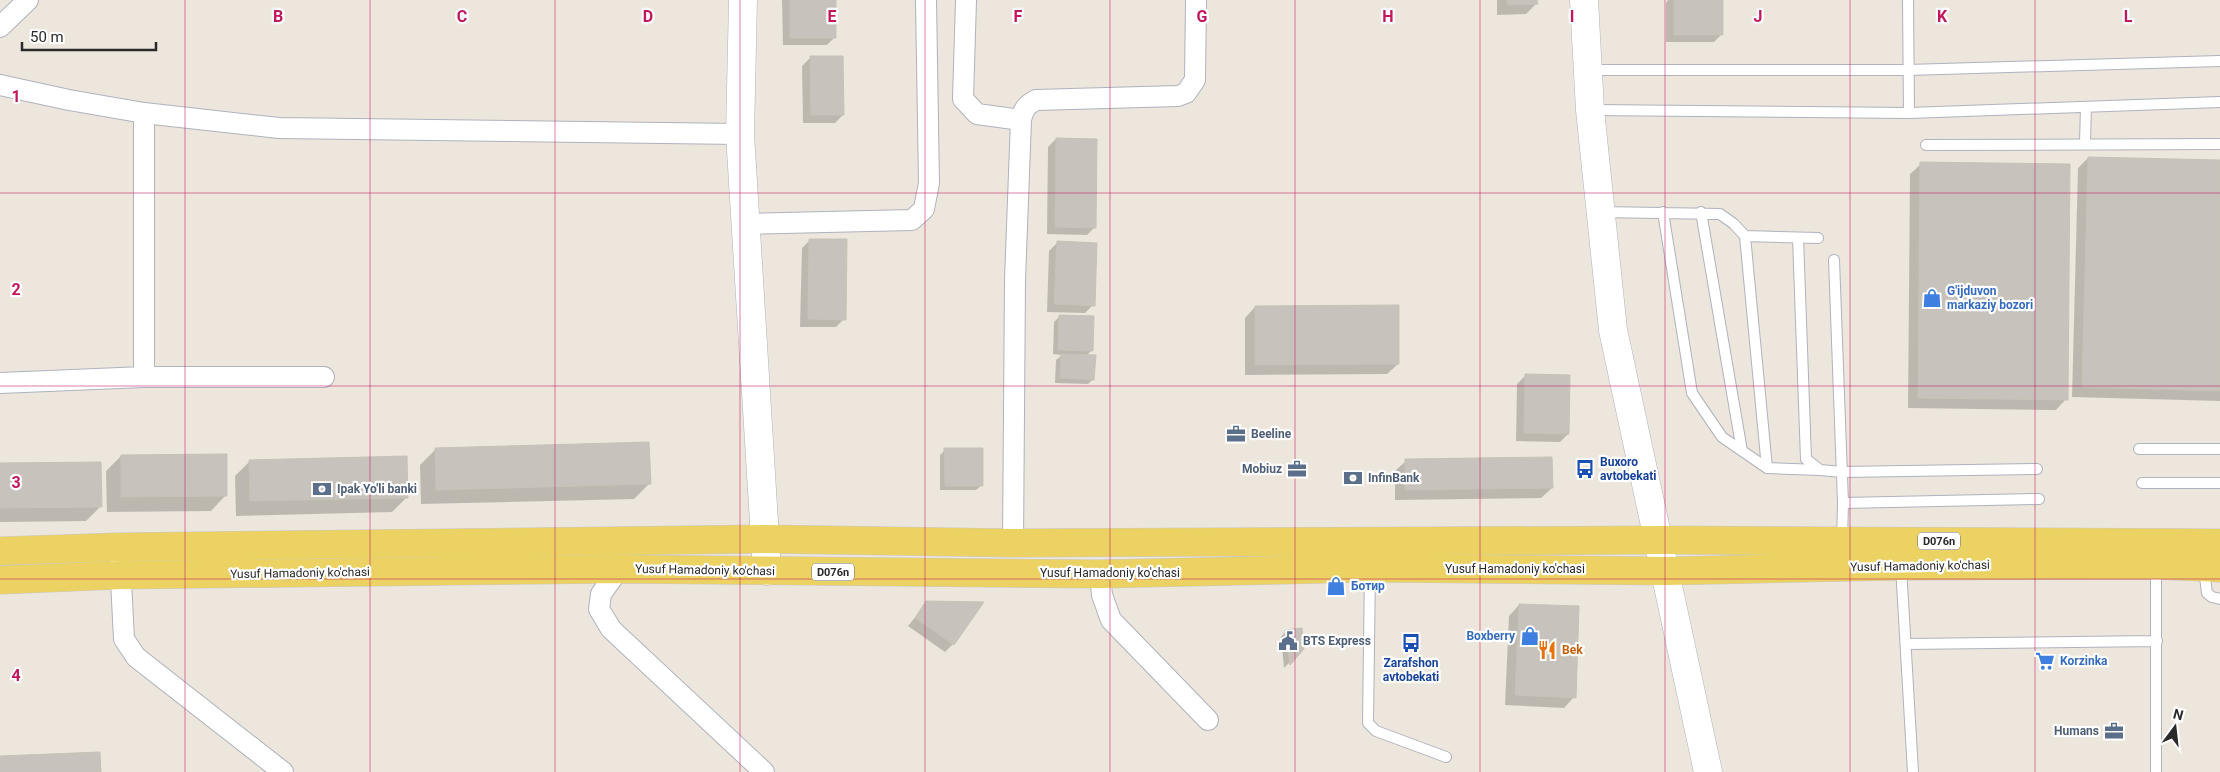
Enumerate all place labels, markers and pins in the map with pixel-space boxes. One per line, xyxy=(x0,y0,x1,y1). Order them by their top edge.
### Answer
place label: G'ijduvon markaziy bozori xyxy=(1947,284,2033,312)
shop icon: G'ijduvon markaziy bozori xyxy=(1921,287,1943,309)
office icon: Beeline xyxy=(1225,423,1247,445)
place label: Beeline xyxy=(1251,427,1292,441)
place label: Buxoro avtobekati xyxy=(1600,455,1656,483)
office icon: Mobiuz xyxy=(1286,458,1308,480)
bus stop icon: Buxoro avtobekati xyxy=(1574,458,1596,480)
place label: Mobiuz xyxy=(1242,462,1282,476)
bank icon: InfinBank xyxy=(1342,467,1364,489)
place label: InfinBank xyxy=(1368,471,1420,485)
bank icon: Ipak Yo'li banki xyxy=(311,478,333,500)
place label: Ipak Yo'li banki xyxy=(337,482,417,496)
shop icon: Ботир xyxy=(1325,575,1347,597)
place label: Ботир xyxy=(1351,579,1385,593)
shop icon: Boxberry xyxy=(1519,625,1541,647)
place label: Boxberry xyxy=(1466,629,1516,643)
public building icon: BTS Express xyxy=(1277,630,1299,652)
bus stop icon: Zarafshon avtobekati xyxy=(1400,632,1422,654)
place label: BTS Express xyxy=(1303,634,1371,648)
restaurant icon: Bek xyxy=(1536,639,1558,661)
place label: Bek xyxy=(1562,643,1583,657)
supermarket icon: Korzinka xyxy=(2034,650,2056,672)
place label: Korzinka xyxy=(2060,654,2108,668)
place label: Zarafshon avtobekati xyxy=(1383,656,1439,684)
office icon: Humans xyxy=(2103,720,2125,742)
place label: Humans xyxy=(2054,724,2099,738)

